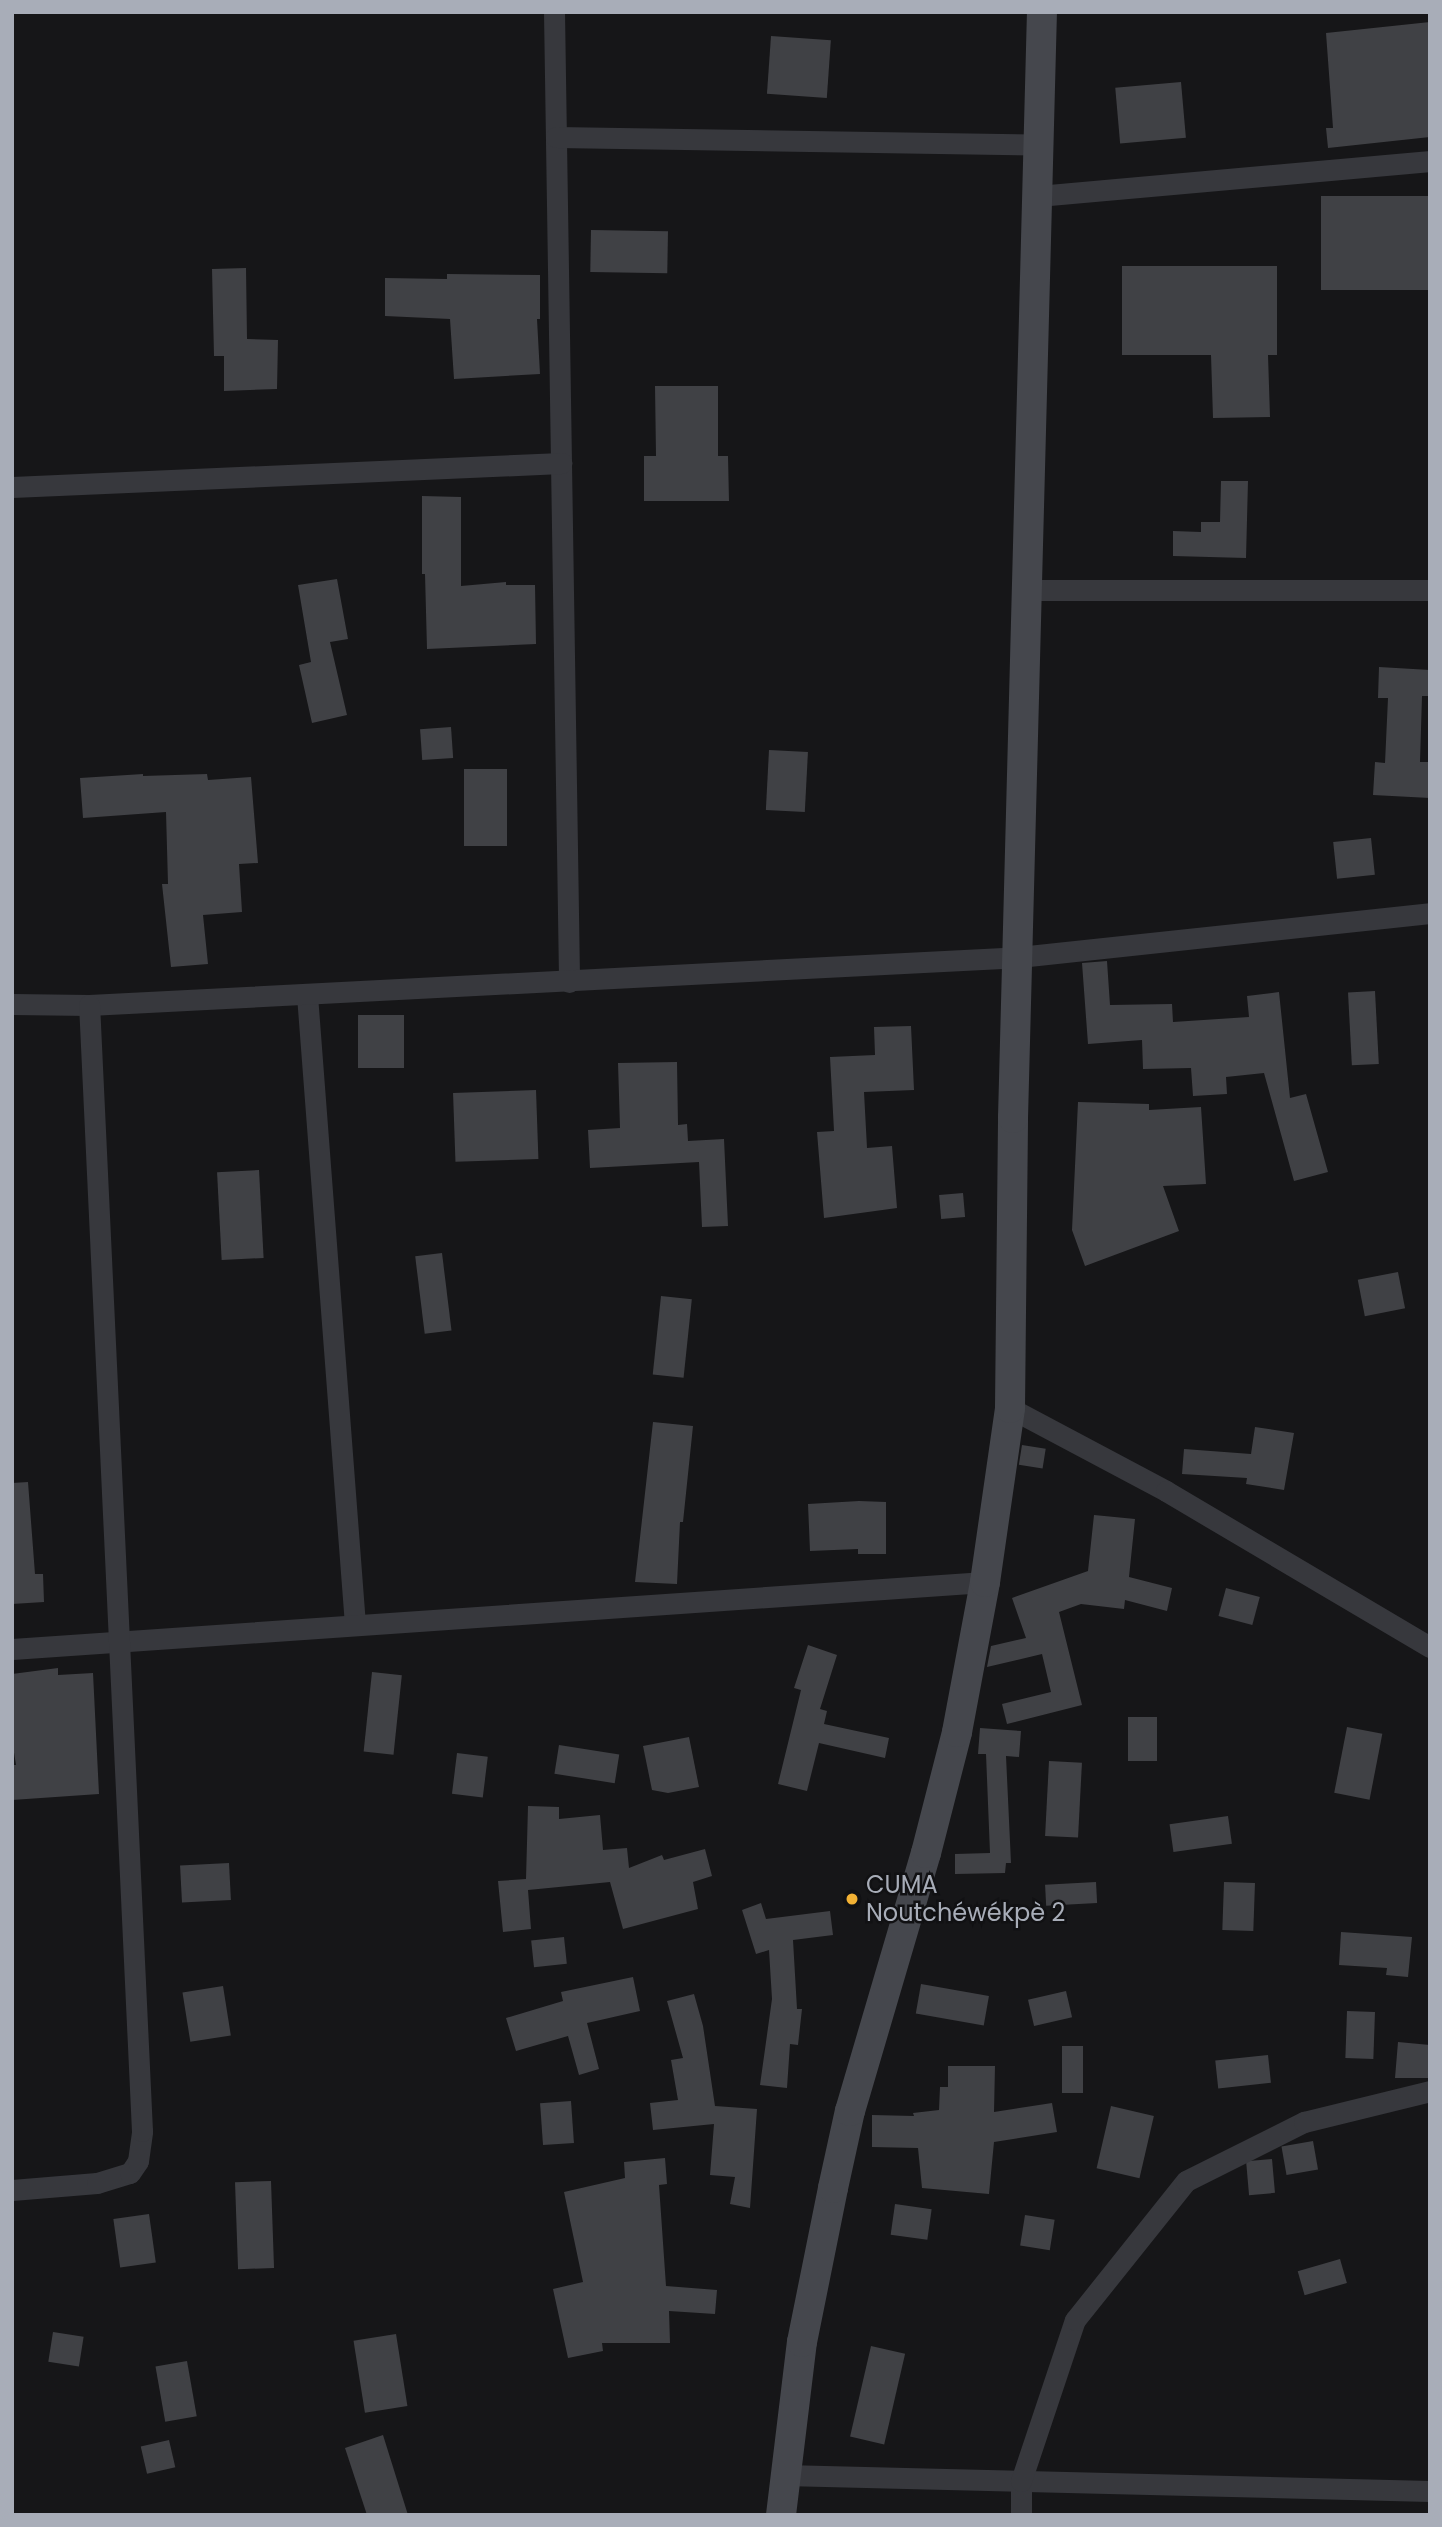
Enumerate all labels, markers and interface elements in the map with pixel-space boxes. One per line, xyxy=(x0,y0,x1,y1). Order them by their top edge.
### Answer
place label: CUMA Noutchéwékpè 2 xyxy=(866,1871,1065,1927)
marker: CUMA Noutchéwékpè 2 xyxy=(844,1891,860,1907)

